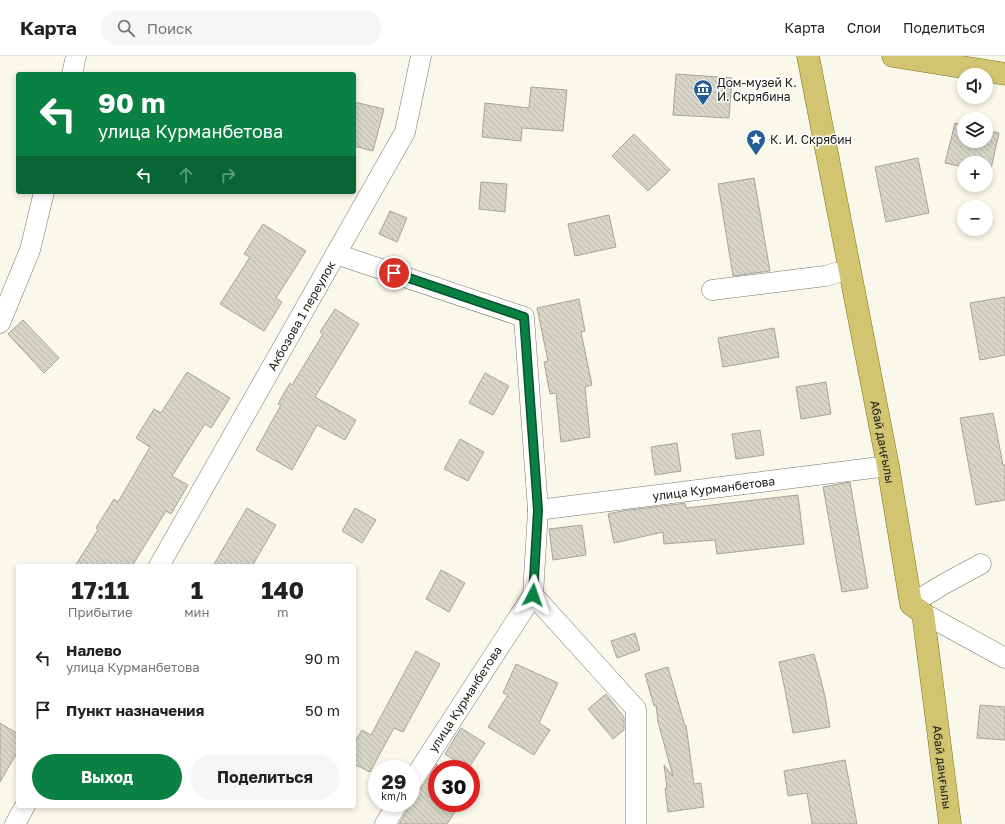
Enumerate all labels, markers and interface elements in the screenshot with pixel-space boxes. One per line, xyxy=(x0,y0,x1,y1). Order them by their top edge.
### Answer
search box xyxy=(101,10,381,46)
text: Карта xyxy=(20,16,77,39)
icon: search xyxy=(115,17,137,39)
text: Поиск xyxy=(147,19,193,37)
text: Карта xyxy=(784,19,825,36)
text: Слои xyxy=(847,19,881,36)
text: Поделиться xyxy=(903,19,985,36)
map controls xyxy=(957,68,993,236)
button: sound xyxy=(957,68,993,104)
place label: Дом-музей К. И. Скрябина xyxy=(717,75,797,104)
museum icon: Дом-музей К. И. Скрябина xyxy=(692,78,714,106)
text: 90 m xyxy=(98,86,165,119)
icon: left xyxy=(32,88,84,140)
button: layers xyxy=(957,112,993,148)
text: улица Курманбетова xyxy=(98,120,283,142)
place icon: К. И. Скрябин xyxy=(745,128,767,156)
place label: К. И. Скрябин xyxy=(770,132,852,147)
button: + xyxy=(957,156,993,192)
icon: left xyxy=(133,164,155,186)
icon: ahead xyxy=(175,164,197,186)
icon: right xyxy=(217,164,239,186)
button: − xyxy=(957,200,993,236)
pin xyxy=(377,256,411,290)
street label: Акбозова 1 переулок xyxy=(264,258,338,373)
icon: arrive xyxy=(383,262,405,284)
street label: Абай даңғылы xyxy=(868,399,898,484)
street label: улица Курманбетова xyxy=(651,473,776,503)
position arrow xyxy=(512,574,554,616)
text: 17:11 xyxy=(71,575,129,604)
text: 1 xyxy=(191,575,203,604)
text: 140 xyxy=(261,575,304,604)
text: Прибытие xyxy=(68,604,133,620)
text: мин xyxy=(184,604,209,620)
text: m xyxy=(277,604,288,620)
text: Налево xyxy=(66,641,122,659)
street label: улица Курманбетова xyxy=(425,643,505,755)
icon: left xyxy=(32,647,54,669)
text: 90 m xyxy=(305,649,340,667)
text: улица Курманбетова xyxy=(66,659,200,675)
icon: arrive xyxy=(32,699,54,721)
text: Пункт назначения xyxy=(66,701,204,719)
text: 50 m xyxy=(305,701,340,719)
street label: Абай даңғылы xyxy=(930,724,956,810)
button: Выход xyxy=(32,754,182,800)
button: Поделиться xyxy=(190,754,340,800)
speed limit sign: 30 xyxy=(428,760,480,812)
text: 29 xyxy=(382,769,406,793)
text: km/h xyxy=(381,790,407,802)

